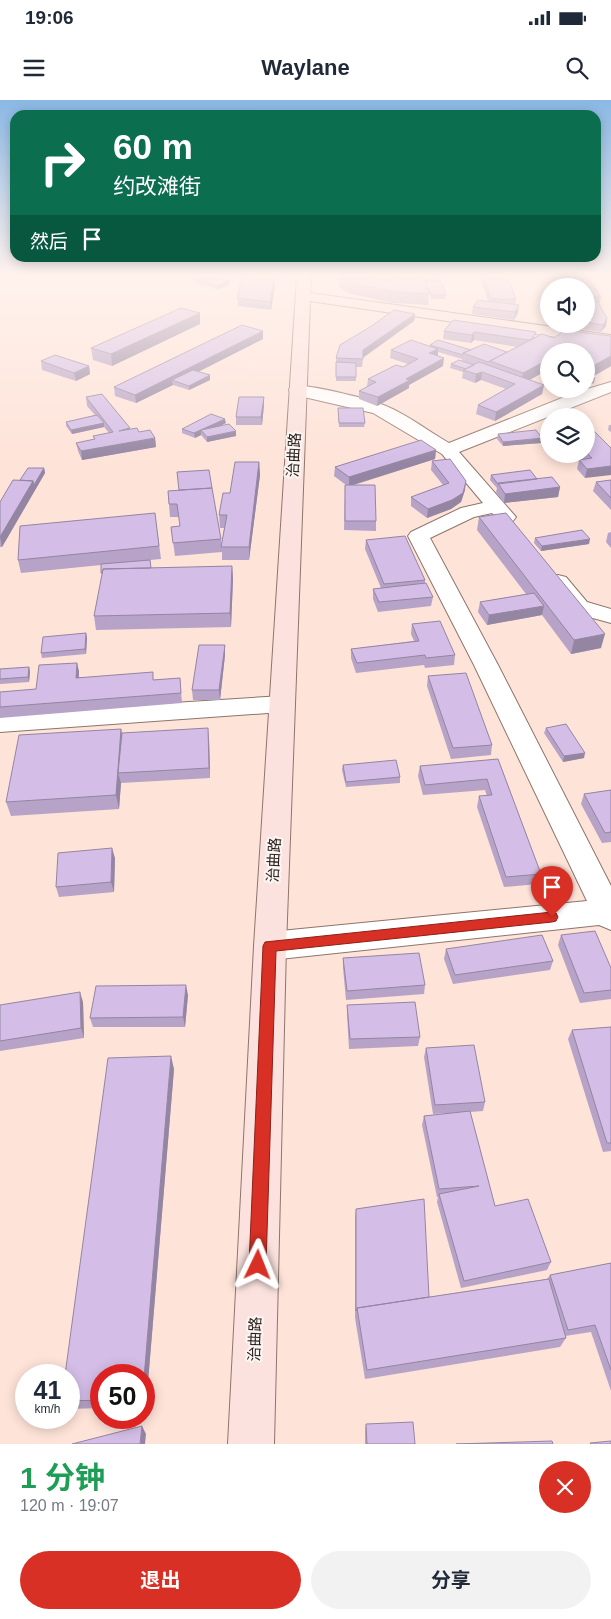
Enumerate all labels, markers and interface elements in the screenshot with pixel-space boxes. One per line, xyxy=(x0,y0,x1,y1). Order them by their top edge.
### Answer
text: 19:06 xyxy=(25,7,74,28)
icon: menu xyxy=(20,54,48,82)
icon: search xyxy=(563,54,591,82)
text: Waylane xyxy=(261,55,350,80)
text: 60 m xyxy=(113,127,193,166)
icon: right xyxy=(30,130,95,195)
text: 约改滩街 xyxy=(113,174,201,199)
icon: arrive xyxy=(78,225,106,253)
text: 然后 xyxy=(30,231,68,252)
map controls xyxy=(540,278,595,463)
button: sound xyxy=(540,278,595,333)
button: search xyxy=(540,343,595,398)
button: layers xyxy=(540,408,595,463)
street label: 治曲路 xyxy=(284,432,303,478)
street label: 治曲路 xyxy=(264,837,283,883)
pin xyxy=(531,866,573,917)
icon: arrive xyxy=(538,873,566,901)
position arrow xyxy=(231,1238,283,1290)
street label: 治曲路 xyxy=(245,1316,264,1362)
speed limit sign: 50 xyxy=(90,1364,155,1429)
text: 41 xyxy=(34,1376,61,1404)
text: km/h xyxy=(34,1402,61,1416)
text: 1 分钟 xyxy=(20,1461,105,1494)
button: close xyxy=(539,1461,591,1513)
text: 120 m · 19:07 xyxy=(20,1497,119,1514)
button: 退出 xyxy=(20,1551,301,1609)
button: 分享 xyxy=(311,1551,591,1609)

